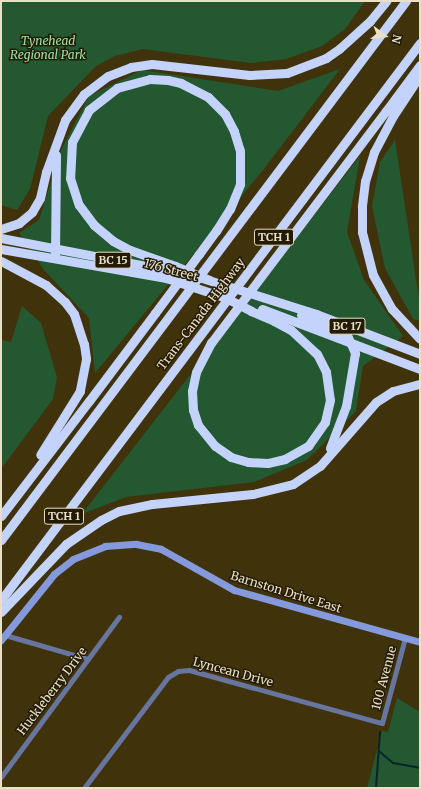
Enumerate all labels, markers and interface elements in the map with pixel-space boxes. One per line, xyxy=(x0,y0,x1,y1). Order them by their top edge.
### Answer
north arrow xyxy=(365,16,405,56)
text: N xyxy=(389,33,404,45)
park label: Tynehead Regional Park xyxy=(10,34,86,62)
road number: TCH 1 xyxy=(253,228,295,246)
road number: BC 15 xyxy=(94,251,132,269)
street label: Trans-Canada Highway xyxy=(154,255,248,373)
street label: 176 Street xyxy=(142,256,200,284)
road number: BC 17 xyxy=(328,317,366,335)
road number: TCH 1 xyxy=(43,507,85,525)
street label: Barnston Drive East xyxy=(229,568,343,616)
street label: Huckleberry Drive xyxy=(14,644,90,738)
street label: 100 Avenue xyxy=(369,645,399,711)
street label: Lyncean Drive xyxy=(191,654,275,690)

